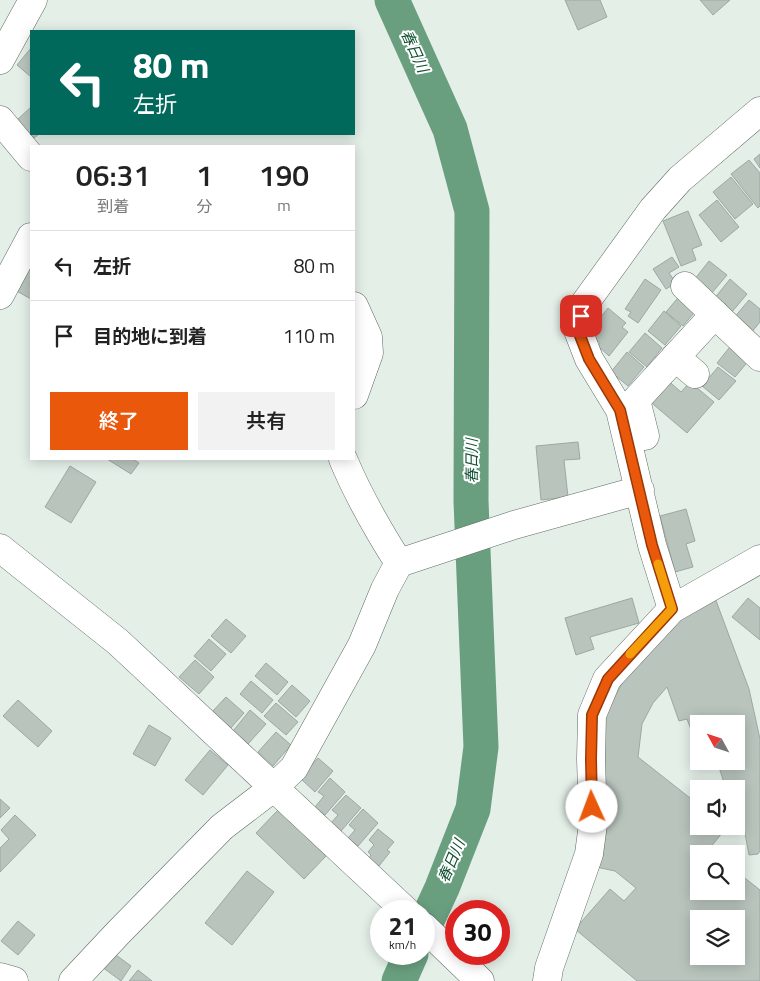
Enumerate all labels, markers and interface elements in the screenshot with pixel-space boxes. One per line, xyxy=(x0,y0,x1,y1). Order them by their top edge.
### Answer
water label: 春日川 xyxy=(395,26,435,78)
text: 80 m xyxy=(133,38,209,92)
icon: left xyxy=(50,50,115,115)
text: 左折 xyxy=(133,87,177,121)
text: 06:31 xyxy=(76,152,150,198)
text: 1 xyxy=(196,152,213,198)
text: 190 xyxy=(259,152,309,198)
text: m xyxy=(277,193,291,217)
text: 到着 xyxy=(97,194,129,218)
text: 分 xyxy=(196,194,212,218)
text: 左折 xyxy=(93,251,131,280)
text: 80 m xyxy=(294,251,335,280)
icon: left xyxy=(50,252,78,280)
pin xyxy=(560,295,602,337)
icon: arrive xyxy=(567,302,595,330)
text: 目的地に到着 xyxy=(93,321,207,350)
text: 110 m xyxy=(283,321,335,350)
icon: arrive xyxy=(50,322,78,350)
button: 終了 xyxy=(50,392,188,450)
button: 共有 xyxy=(198,392,335,450)
water label: 春日川 xyxy=(460,437,483,484)
north arrow xyxy=(690,715,745,770)
map controls xyxy=(690,715,745,965)
position arrow xyxy=(565,780,617,832)
button: sound xyxy=(690,780,745,835)
water label: 春日川 xyxy=(432,834,471,886)
button: search xyxy=(690,845,745,900)
speed limit sign: 30 xyxy=(445,900,510,965)
text: 21 xyxy=(388,907,417,945)
button: layers xyxy=(690,910,745,965)
text: km/h xyxy=(389,935,416,954)

